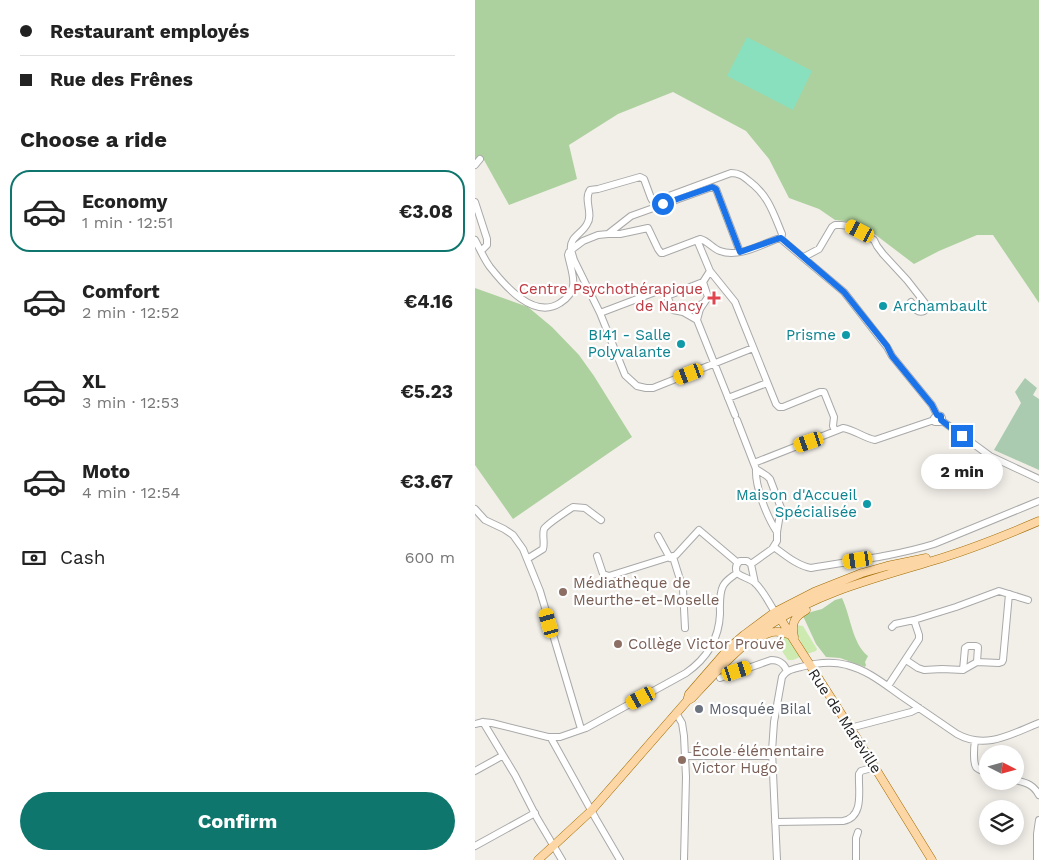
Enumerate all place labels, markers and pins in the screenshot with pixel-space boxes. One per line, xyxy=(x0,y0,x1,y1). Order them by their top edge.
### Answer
place label: Centre Psychothérapique de Nancy xyxy=(519,280,703,315)
marker: Centre Psychothérapique de Nancy xyxy=(707,291,721,305)
place label: Archambault xyxy=(893,297,988,315)
marker: Archambault xyxy=(877,300,889,312)
place label: BI41 - Salle Polyvalante xyxy=(588,326,671,361)
place label: Prisme xyxy=(786,326,836,344)
marker: Prisme xyxy=(840,329,852,341)
marker: BI41 - Salle Polyvalante xyxy=(675,338,687,350)
place label: Maison d'Accueil Spécialisée xyxy=(736,486,857,521)
marker: Maison d'Accueil Spécialisée xyxy=(861,498,873,510)
place label: Médiathèque de Meurthe-et-Moselle xyxy=(573,574,719,609)
marker: Médiathèque de Meurthe-et-Moselle xyxy=(557,586,569,598)
place label: Collège Victor Prouvé xyxy=(628,635,784,653)
marker: Collège Victor Prouvé xyxy=(612,638,624,650)
place label: Mosquée Bilal xyxy=(709,700,812,718)
marker: Mosquée Bilal xyxy=(693,703,705,715)
place label: École élémentaire Victor Hugo xyxy=(692,742,824,777)
marker: École élémentaire Victor Hugo xyxy=(676,754,688,766)

